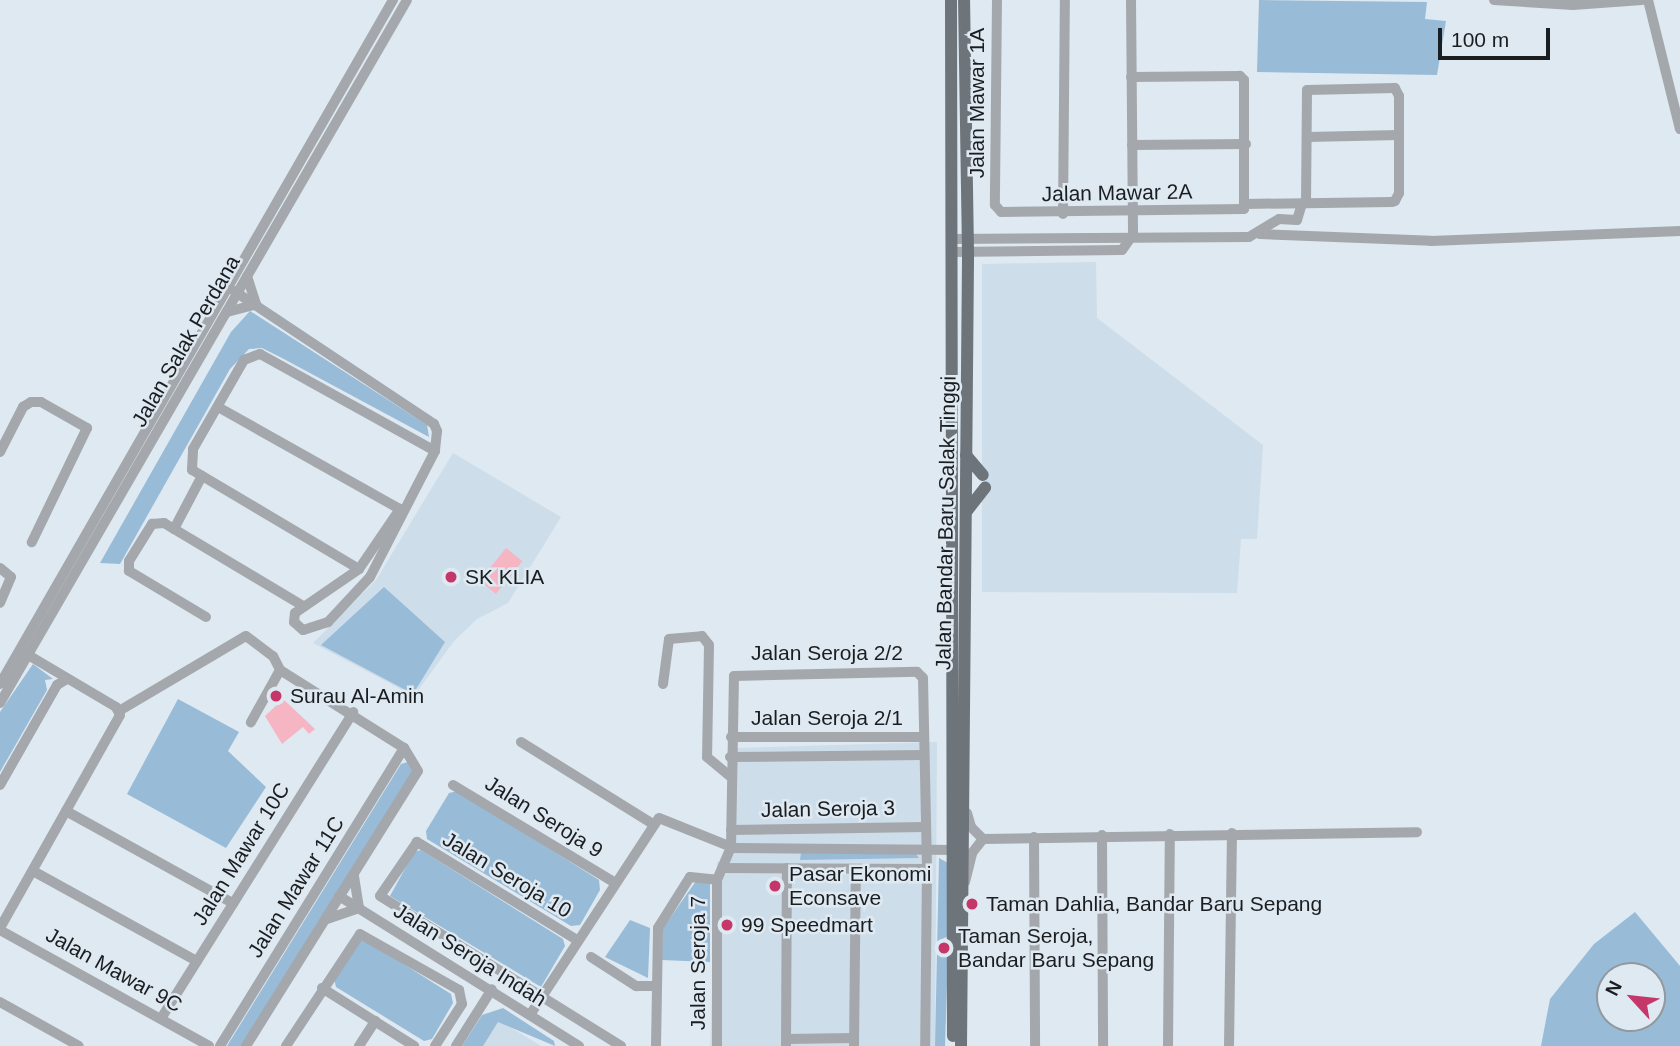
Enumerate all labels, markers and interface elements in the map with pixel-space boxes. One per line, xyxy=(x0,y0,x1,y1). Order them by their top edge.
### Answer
scale bar xyxy=(1442,14,1554,58)
street label: Jalan Mawar 1A xyxy=(964,28,990,178)
text: 100 m xyxy=(1451,28,1509,51)
street label: Jalan Mawar 2A xyxy=(1042,179,1192,207)
street label: Jalan Salak Perdana xyxy=(127,251,245,431)
street label: Jalan Bandar Baru Salak Tinggi xyxy=(931,376,961,670)
place label: SK KLIA xyxy=(465,564,544,590)
marker: SK KLIA xyxy=(443,569,459,585)
street label: Jalan Seroja 2/2 xyxy=(751,640,903,666)
place label: Surau Al-Amin xyxy=(290,683,425,709)
marker: Surau Al-Amin xyxy=(268,688,284,704)
street label: Jalan Seroja 2/1 xyxy=(751,705,903,731)
street label: Jalan Seroja 9 xyxy=(480,771,608,863)
street label: Jalan Mawar 10C xyxy=(187,778,295,930)
street label: Jalan Seroja 3 xyxy=(761,795,895,823)
street label: Jalan Mawar 11C xyxy=(242,812,350,962)
street label: Jalan Seroja 10 xyxy=(438,827,576,923)
place label: Pasar Ekonomi Econsave xyxy=(789,861,931,911)
marker: Pasar Ekonomi Econsave xyxy=(767,878,783,894)
place label: Taman Dahlia, Bandar Baru Sepang xyxy=(986,891,1322,917)
street label: Jalan Seroja 7 xyxy=(685,896,711,1030)
marker: Taman Dahlia, Bandar Baru Sepang xyxy=(964,896,980,912)
street label: Jalan Seroja Indah xyxy=(389,898,551,1012)
place label: 99 Speedmart xyxy=(741,912,873,938)
marker: 99 Speedmart xyxy=(719,917,735,933)
street label: Jalan Mawar 9C xyxy=(42,922,186,1018)
place label: Taman Seroja, Bandar Baru Sepang xyxy=(958,923,1154,973)
marker: Taman Seroja, Bandar Baru Sepang xyxy=(936,940,952,956)
north arrow xyxy=(1596,962,1666,1032)
text: N xyxy=(1601,977,1626,999)

